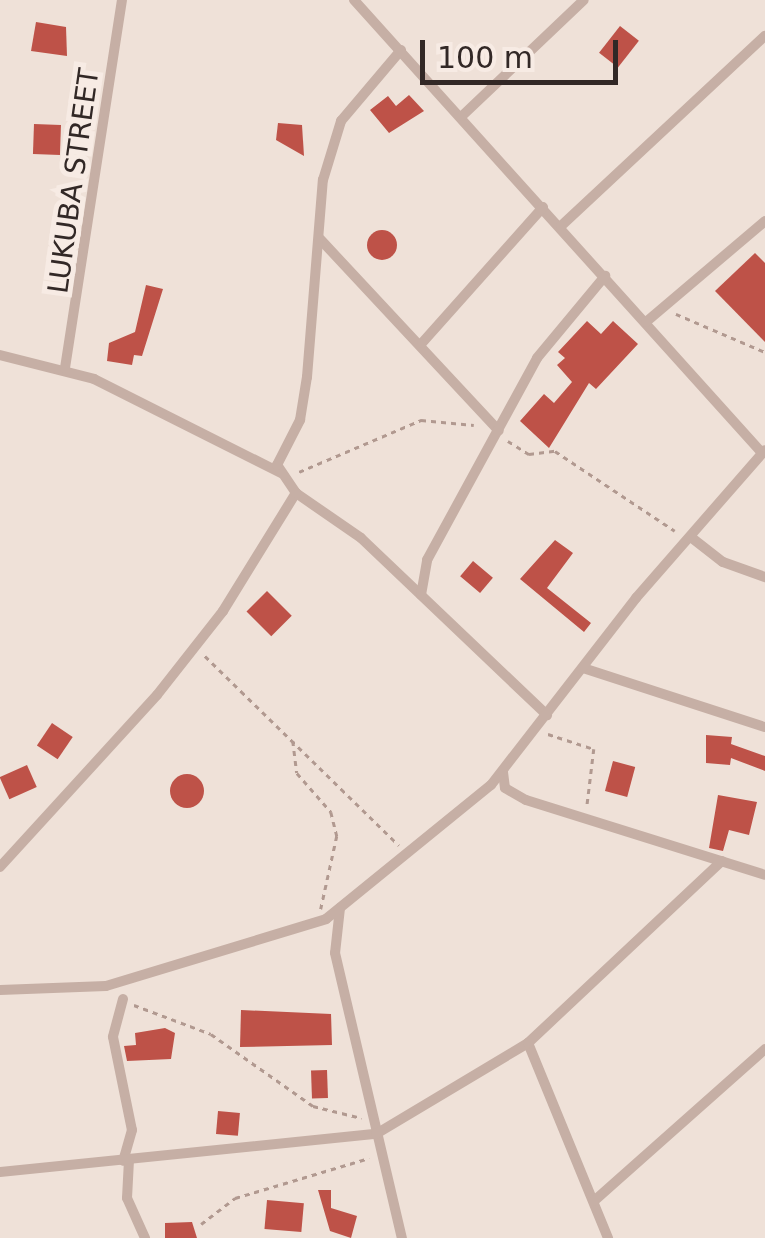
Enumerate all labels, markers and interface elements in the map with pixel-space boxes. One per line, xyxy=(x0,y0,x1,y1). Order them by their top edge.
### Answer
scale bar xyxy=(425,20,622,82)
text: 100 m xyxy=(437,40,533,75)
street label: LUKUBA STREET xyxy=(42,66,106,296)

